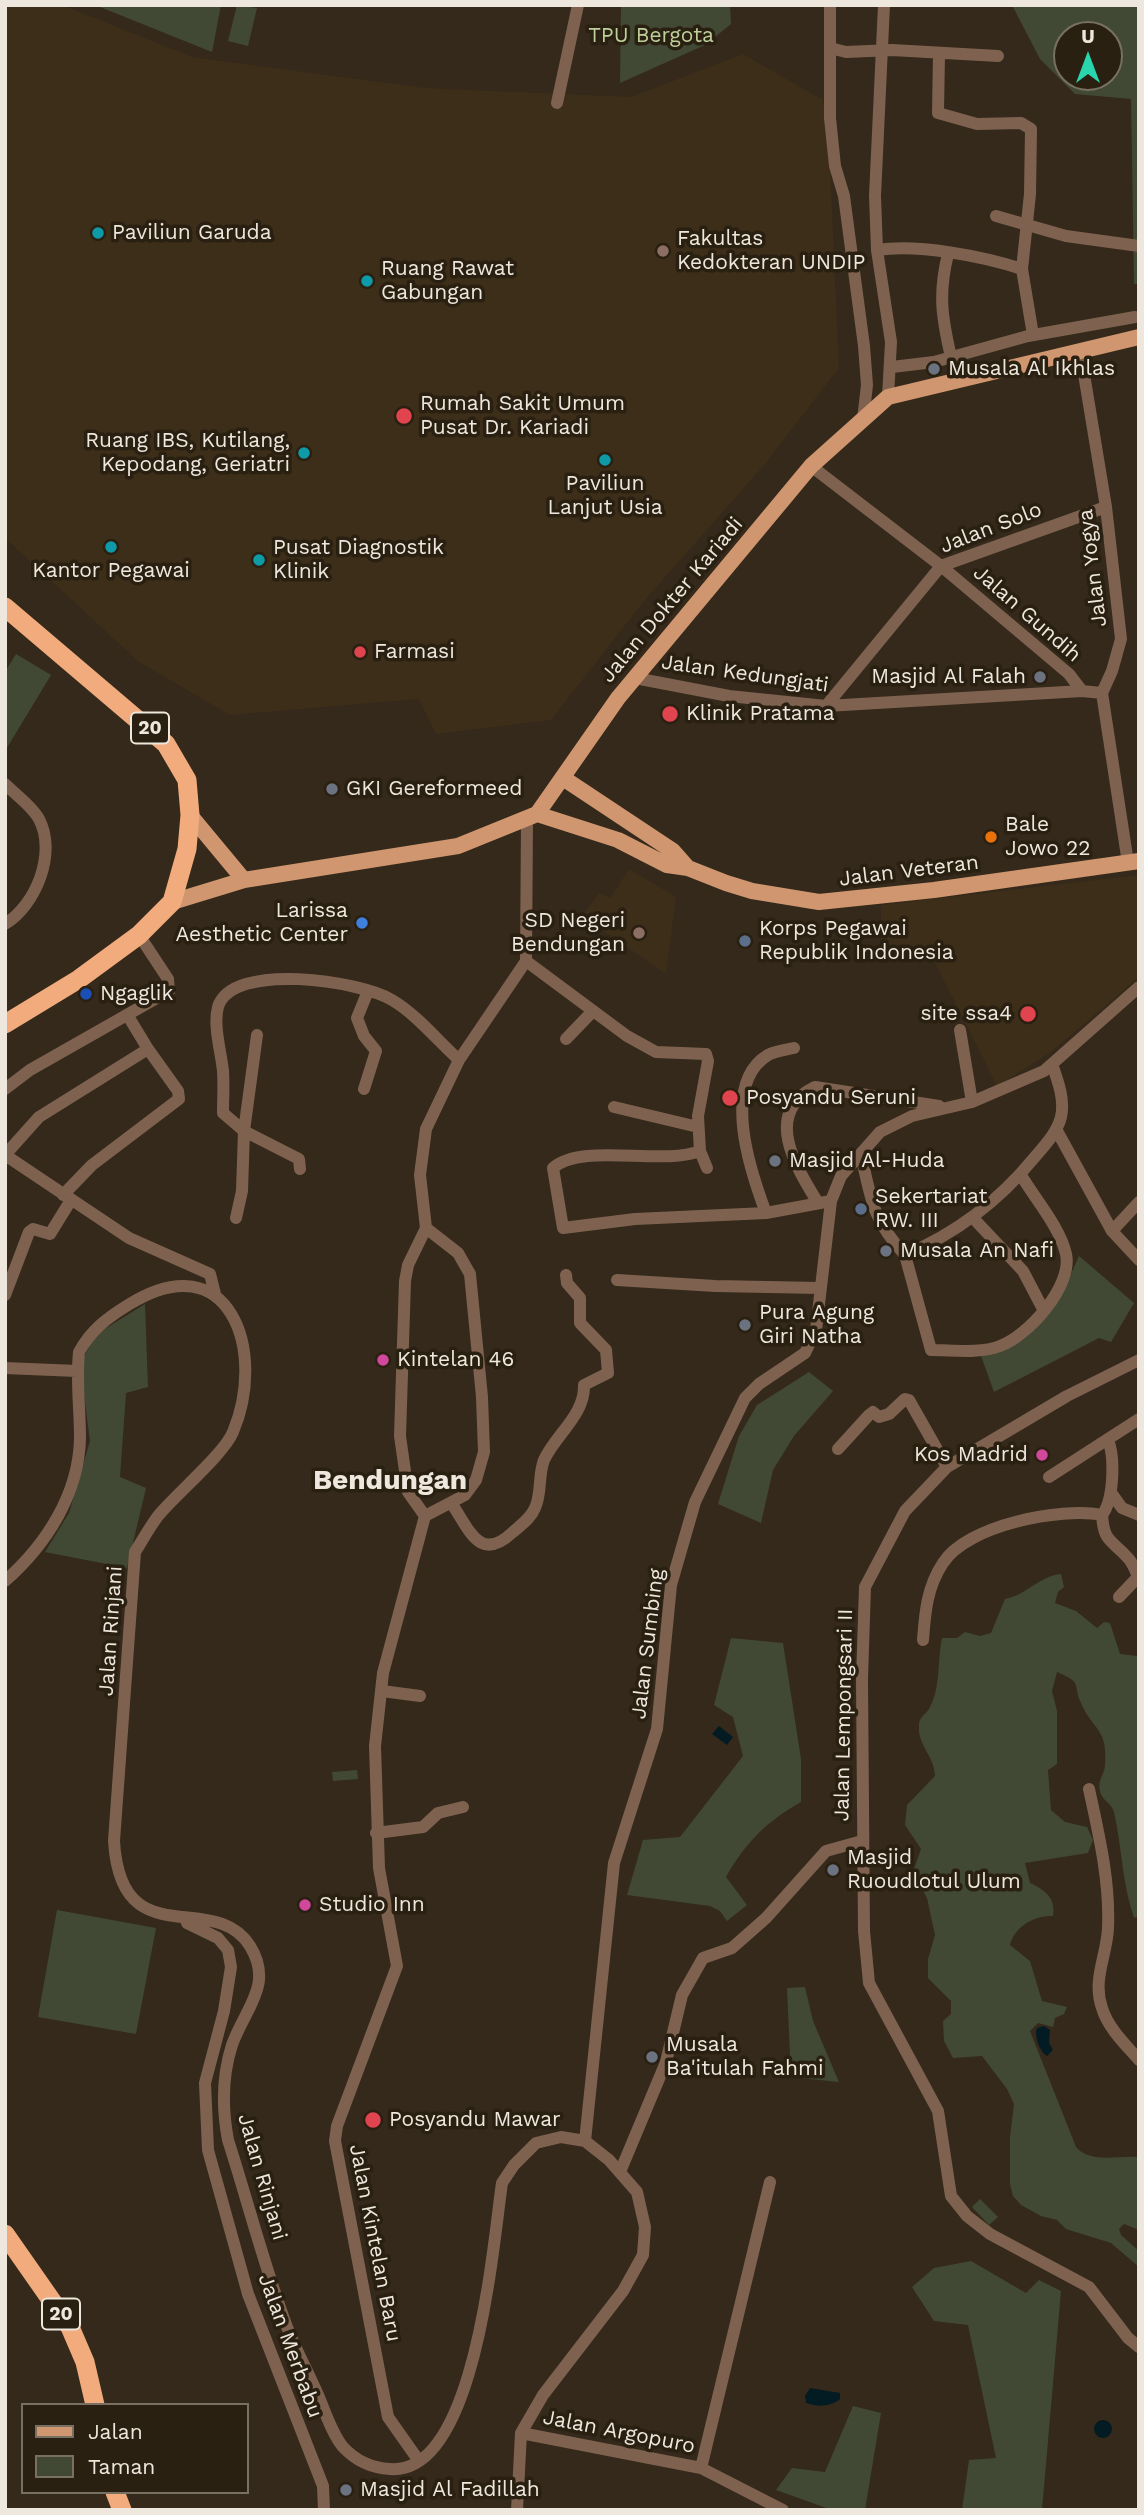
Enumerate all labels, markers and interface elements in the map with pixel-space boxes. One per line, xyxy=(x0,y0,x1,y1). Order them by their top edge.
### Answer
north arrow xyxy=(1053,21,1123,91)
park label: TPU Bergota xyxy=(588,23,714,49)
text: U xyxy=(1081,25,1095,48)
place label: Paviliun Garuda xyxy=(112,220,272,246)
marker: Paviliun Garuda xyxy=(90,225,106,241)
place label: Fakultas Kedokteran UNDIP xyxy=(677,226,865,276)
marker: Fakultas Kedokteran UNDIP xyxy=(655,243,671,259)
place label: Ruang Rawat Gabungan xyxy=(381,256,514,306)
marker: Ruang Rawat Gabungan xyxy=(359,273,375,289)
place label: Musala Al Ikhlas xyxy=(948,356,1115,382)
marker: Musala Al Ikhlas xyxy=(926,361,942,377)
place label: Rumah Sakit Umum Pusat Dr. Kariadi xyxy=(420,391,625,441)
marker: Rumah Sakit Umum Pusat Dr. Kariadi xyxy=(394,406,414,426)
place label: Ruang IBS, Kutilang, Kepodang, Geriatri xyxy=(85,428,290,478)
marker: Ruang IBS, Kutilang, Kepodang, Geriatri xyxy=(296,445,312,461)
marker: Paviliun Lanjut Usia xyxy=(597,452,613,468)
place label: Paviliun Lanjut Usia xyxy=(547,471,663,521)
street label: Jalan Solo xyxy=(937,497,1045,559)
street label: Jalan Yogya xyxy=(1073,508,1113,628)
street label: Jalan Dokter Kariadi xyxy=(595,512,749,688)
place label: Pusat Diagnostik Klinik xyxy=(273,535,444,585)
marker: Kantor Pegawai xyxy=(103,539,119,555)
marker: Pusat Diagnostik Klinik xyxy=(251,552,267,568)
place label: Kantor Pegawai xyxy=(32,558,190,584)
street label: Jalan Gundih xyxy=(968,560,1086,668)
place label: Farmasi xyxy=(374,639,455,665)
marker: Farmasi xyxy=(352,644,368,660)
street label: Jalan Kedungjati xyxy=(660,650,830,698)
place label: Masjid Al Falah xyxy=(871,664,1026,690)
marker: Masjid Al Falah xyxy=(1032,669,1048,685)
place label: Klinik Pratama xyxy=(686,701,835,727)
marker: Klinik Pratama xyxy=(660,704,680,724)
road number: 20 xyxy=(131,712,169,744)
place label: GKI Gereformeed xyxy=(346,776,522,802)
marker: GKI Gereformeed xyxy=(324,781,340,797)
place label: Bale Jowo 22 xyxy=(1005,812,1090,862)
marker: Bale Jowo 22 xyxy=(983,829,999,845)
street label: Jalan Veteran xyxy=(838,850,980,892)
place label: Larissa Aesthetic Center xyxy=(175,898,348,948)
place label: SD Negeri Bendungan xyxy=(511,908,625,958)
marker: Larissa Aesthetic Center xyxy=(354,915,370,931)
place label: Korps Pegawai Republik Indonesia xyxy=(759,916,954,966)
marker: SD Negeri Bendungan xyxy=(631,925,647,941)
marker: Korps Pegawai Republik Indonesia xyxy=(737,933,753,949)
place label: Ngaglik xyxy=(100,981,173,1007)
marker: Ngaglik xyxy=(78,986,94,1002)
place label: site ssa4 xyxy=(920,1001,1012,1027)
marker: site ssa4 xyxy=(1018,1004,1038,1024)
place label: Posyandu Seruni xyxy=(746,1085,916,1111)
marker: Posyandu Seruni xyxy=(720,1088,740,1108)
place label: Masjid Al-Huda xyxy=(789,1148,945,1174)
marker: Masjid Al-Huda xyxy=(767,1153,783,1169)
place label: Sekertariat RW. III xyxy=(875,1184,987,1234)
marker: Sekertariat RW. III xyxy=(853,1201,869,1217)
place label: Musala An Nafi xyxy=(900,1238,1054,1264)
marker: Musala An Nafi xyxy=(878,1243,894,1259)
place label: Pura Agung Giri Natha xyxy=(759,1300,874,1350)
marker: Pura Agung Giri Natha xyxy=(737,1317,753,1333)
place label: Kintelan 46 xyxy=(397,1347,514,1373)
marker: Kintelan 46 xyxy=(375,1352,391,1368)
place label: Kos Madrid xyxy=(914,1442,1028,1468)
marker: Kos Madrid xyxy=(1034,1447,1050,1463)
district label: Bendungan xyxy=(313,1464,467,1498)
street label: Jalan Rinjani xyxy=(94,1565,128,1697)
street label: Jalan Sumbing xyxy=(626,1567,670,1721)
street label: Jalan Lempongsari II xyxy=(830,1608,858,1822)
place label: Masjid Ruoudlotul Ulum xyxy=(847,1845,1021,1895)
marker: Masjid Ruoudlotul Ulum xyxy=(825,1862,841,1878)
place label: Studio Inn xyxy=(319,1892,425,1918)
marker: Studio Inn xyxy=(297,1897,313,1913)
place label: Musala Ba'itulah Fahmi xyxy=(666,2032,824,2082)
marker: Musala Ba'itulah Fahmi xyxy=(644,2049,660,2065)
place label: Posyandu Mawar xyxy=(389,2107,561,2133)
marker: Posyandu Mawar xyxy=(363,2110,383,2130)
street label: Jalan Rinjani xyxy=(232,2111,292,2243)
street label: Jalan Kintelan Baru xyxy=(343,2142,407,2344)
street label: Jalan Merbabu xyxy=(252,2271,328,2421)
road number: 20 xyxy=(42,2298,80,2330)
legend xyxy=(21,2403,248,2494)
street label: Jalan Argopuro xyxy=(541,2405,697,2459)
text: Jalan xyxy=(88,2419,143,2444)
text: Taman xyxy=(88,2454,155,2479)
place label: Masjid Al Fadillah xyxy=(360,2477,540,2503)
marker: Masjid Al Fadillah xyxy=(338,2482,354,2498)

